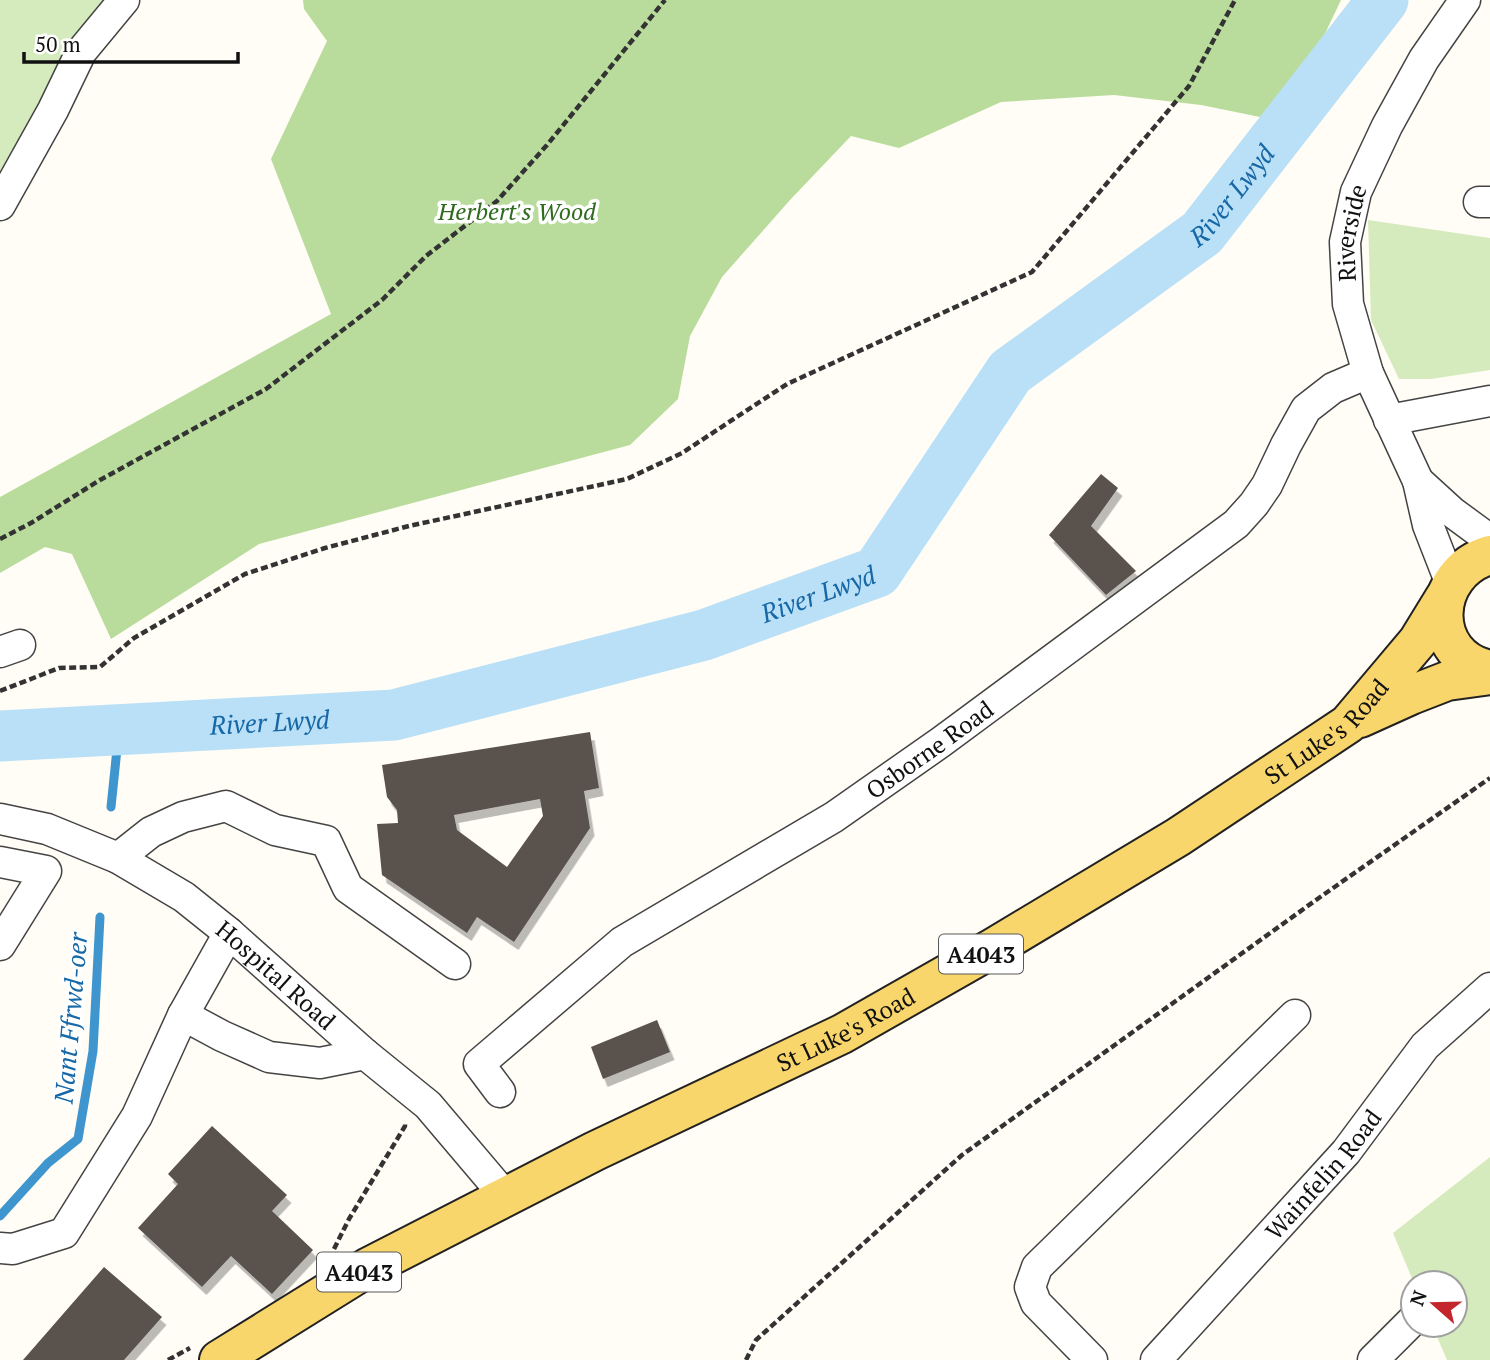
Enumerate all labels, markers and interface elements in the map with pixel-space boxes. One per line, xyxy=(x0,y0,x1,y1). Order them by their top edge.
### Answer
scale bar xyxy=(24,21,238,65)
text: 50 m xyxy=(35,30,81,58)
water label: River Lwyd xyxy=(1182,137,1282,254)
street label: Riverside xyxy=(1328,178,1374,282)
park label: Herbert's Wood xyxy=(437,195,597,227)
water label: River Lwyd xyxy=(755,557,881,630)
street label: St Luke's Road xyxy=(1258,672,1395,791)
street label: Osborne Road xyxy=(859,693,1000,806)
water label: River Lwyd xyxy=(208,701,331,742)
street label: Hospital Road xyxy=(210,913,343,1037)
water label: Nant Ffrwd-oer xyxy=(46,930,94,1106)
road number: A4043 xyxy=(939,934,1023,973)
street label: St Luke's Road xyxy=(771,980,921,1079)
street label: Wainfelin Road xyxy=(1258,1103,1388,1246)
road number: A4043 xyxy=(317,1252,401,1292)
north arrow xyxy=(1399,1269,1469,1339)
text: N xyxy=(1403,1286,1432,1309)

